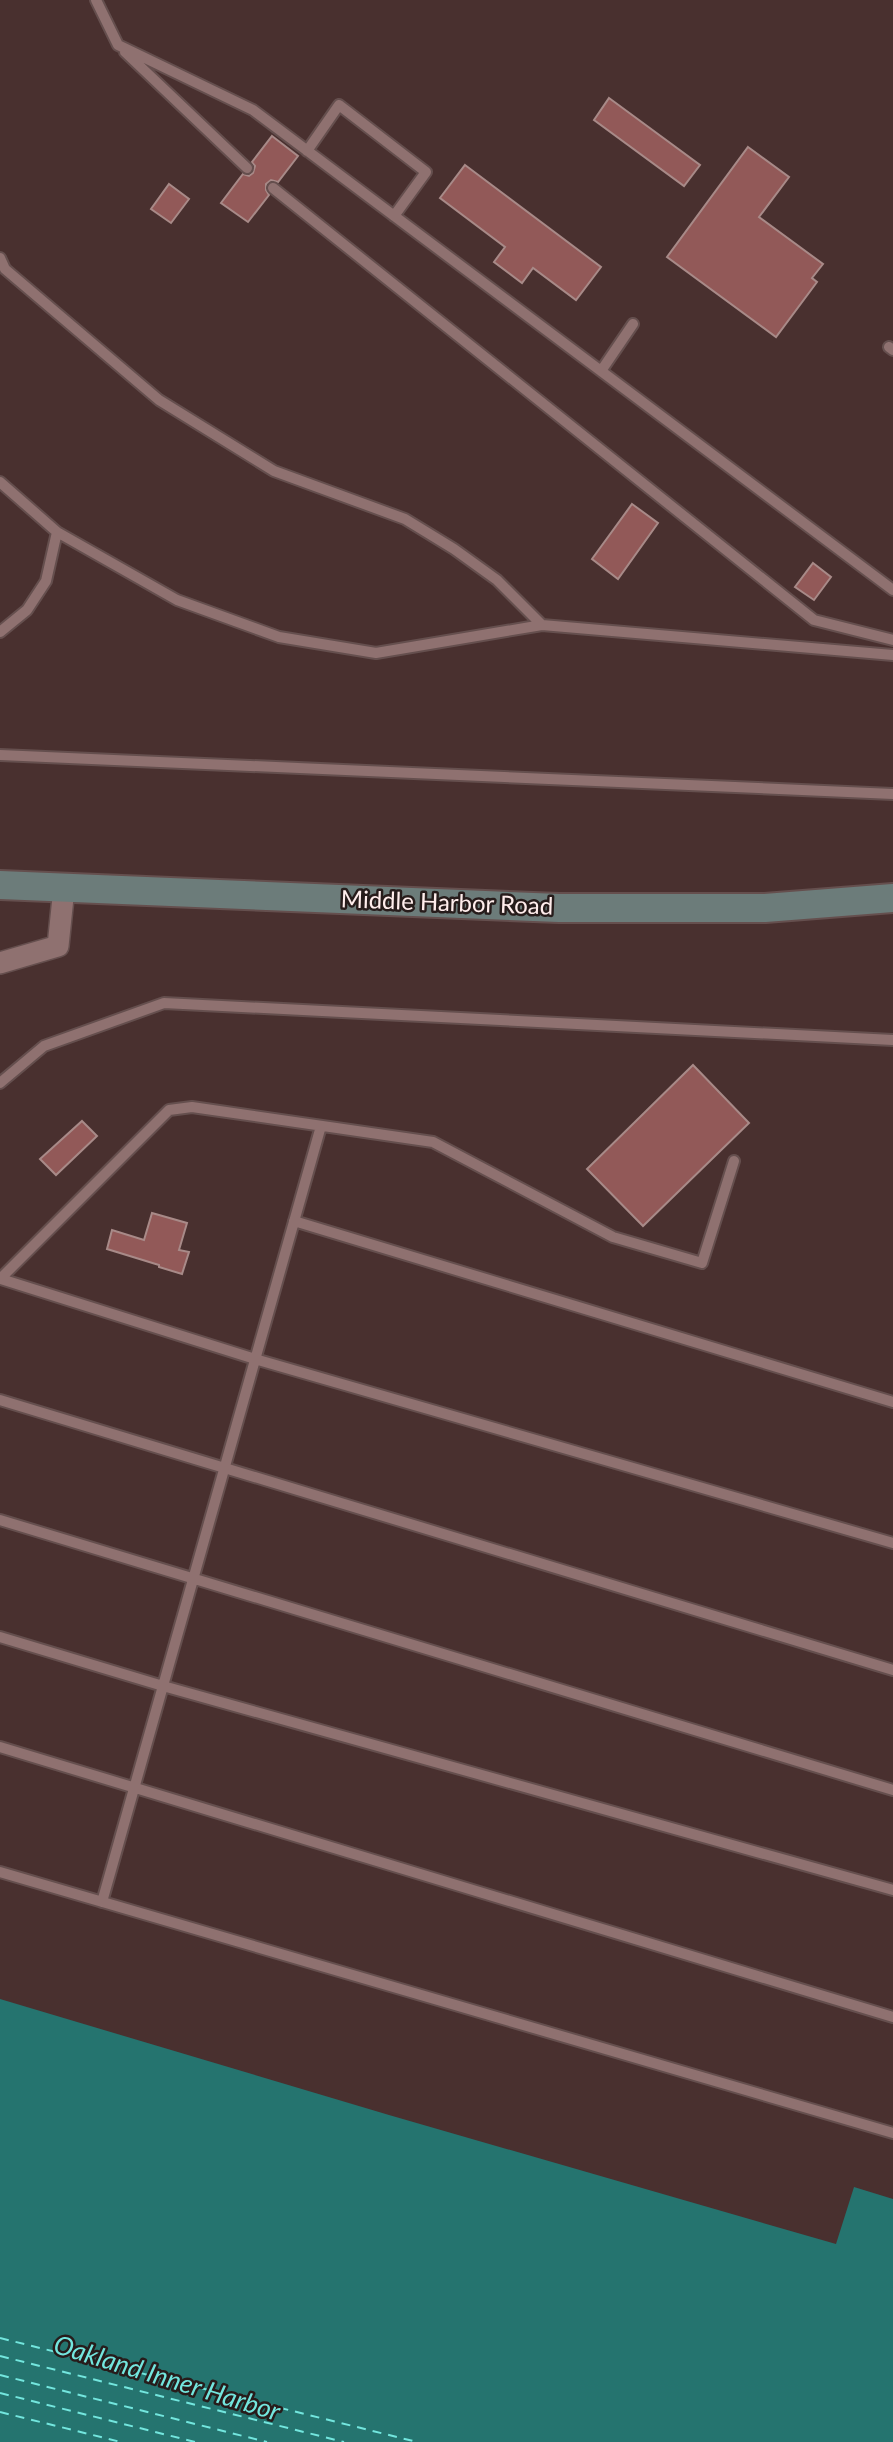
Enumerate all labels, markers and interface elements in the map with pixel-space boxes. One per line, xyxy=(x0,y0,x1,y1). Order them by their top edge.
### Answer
street label: Middle Harbor Road xyxy=(340,883,554,920)
water label: Oakland Inner Harbor xyxy=(50,2327,285,2427)

